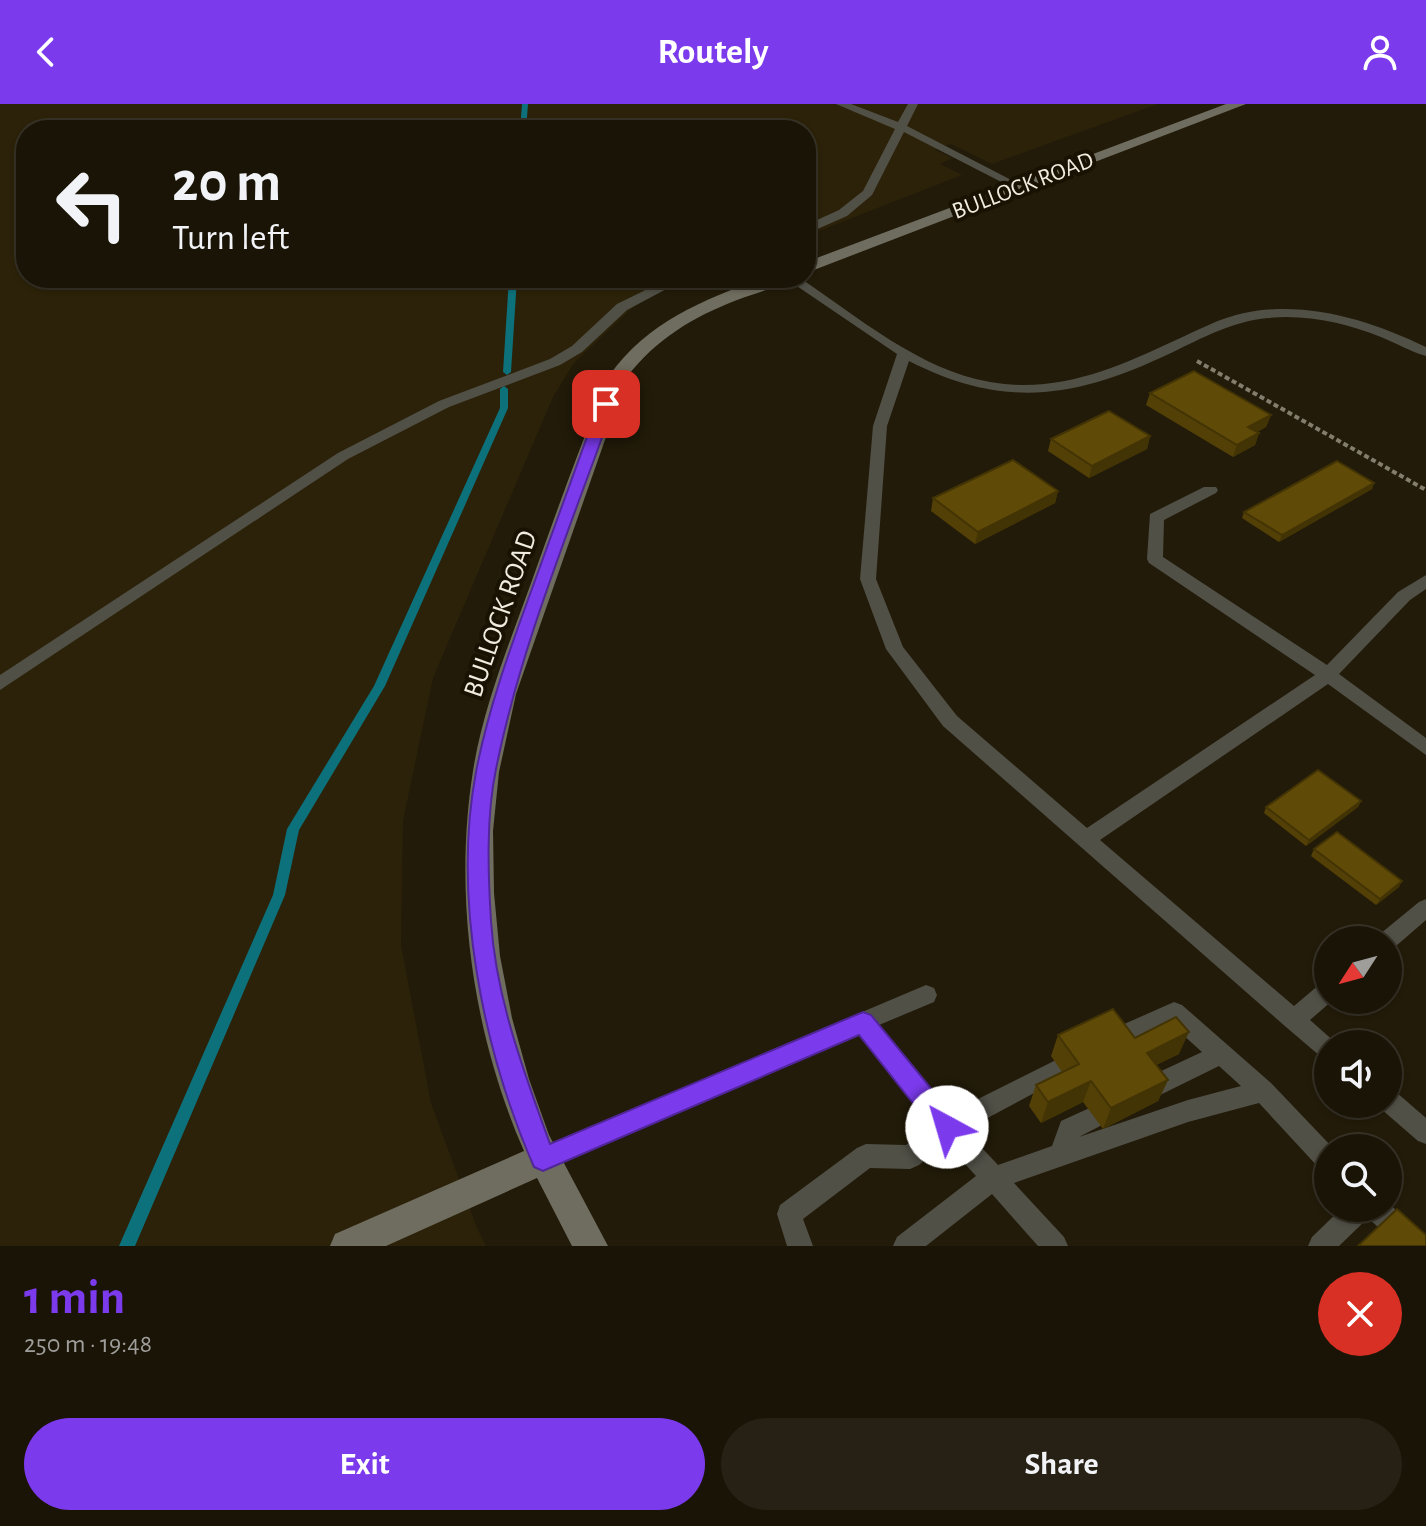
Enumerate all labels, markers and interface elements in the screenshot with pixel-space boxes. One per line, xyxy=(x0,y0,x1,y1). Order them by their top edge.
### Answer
icon: back xyxy=(24,30,68,74)
icon: person xyxy=(1358,30,1402,74)
text: Routely xyxy=(658,34,768,70)
street label: BULLOCK ROAD xyxy=(949,148,1097,224)
icon: left xyxy=(40,152,144,256)
text: 20 m xyxy=(172,155,281,211)
text: Turn left xyxy=(172,220,289,256)
pin xyxy=(572,370,640,438)
icon: arrive xyxy=(584,382,628,426)
street label: BULLOCK ROAD xyxy=(459,527,543,701)
north arrow xyxy=(1314,926,1402,1014)
map controls xyxy=(1314,926,1402,1222)
button: sound xyxy=(1314,1030,1402,1118)
position arrow xyxy=(905,1085,989,1169)
button: search xyxy=(1314,1134,1402,1222)
button: close xyxy=(1318,1272,1402,1356)
text: 1 min xyxy=(24,1275,125,1323)
text: 250 m · 19:48 xyxy=(24,1331,152,1357)
button: Exit xyxy=(24,1418,705,1510)
button: Share xyxy=(721,1418,1402,1510)

